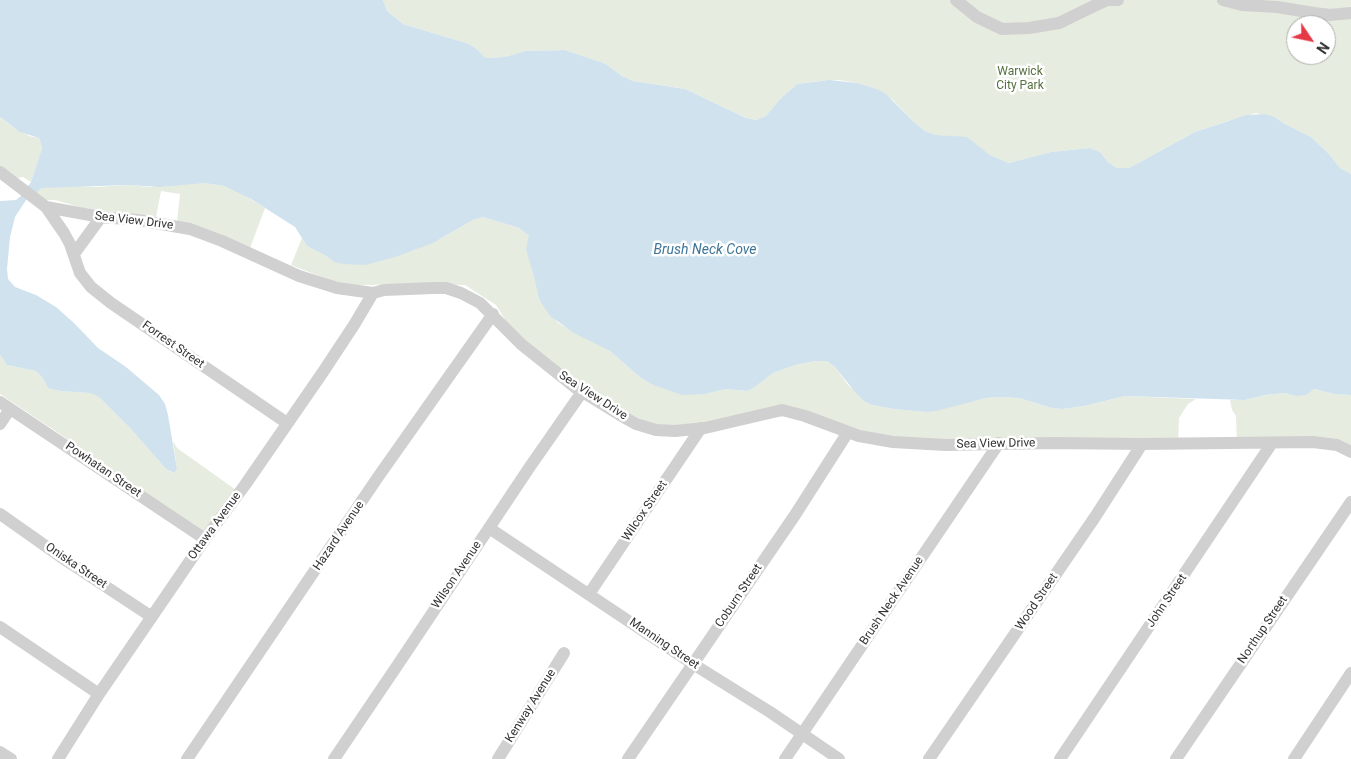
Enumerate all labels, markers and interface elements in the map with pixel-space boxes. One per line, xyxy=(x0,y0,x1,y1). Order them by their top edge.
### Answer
north arrow xyxy=(1286,15,1336,65)
text: N xyxy=(1313,39,1332,56)
park label: Warwick City Park xyxy=(996,65,1044,93)
street label: Sea View Drive xyxy=(94,209,174,233)
water label: Brush Neck Cove xyxy=(654,242,756,258)
street label: Forrest Street xyxy=(139,318,207,372)
street label: Sea View Drive xyxy=(556,368,630,424)
street label: Sea View Drive xyxy=(956,436,1036,452)
street label: Powhatan Street xyxy=(62,439,144,501)
street label: Wilcox Street xyxy=(619,478,671,544)
street label: Ottawa Avenue xyxy=(186,489,244,563)
street label: Hazard Avenue xyxy=(311,499,367,573)
street label: Wilson Avenue xyxy=(429,538,485,612)
street label: Oniska Street xyxy=(42,540,110,592)
street label: Brush Neck Avenue xyxy=(857,554,927,648)
street label: Coburn Street xyxy=(713,562,765,630)
street label: Wood Street xyxy=(1013,571,1061,633)
street label: John Street xyxy=(1144,572,1190,630)
street label: Northup Street xyxy=(1235,594,1291,666)
street label: Manning Street xyxy=(626,615,702,673)
street label: Kenway Avenue xyxy=(503,667,559,745)

